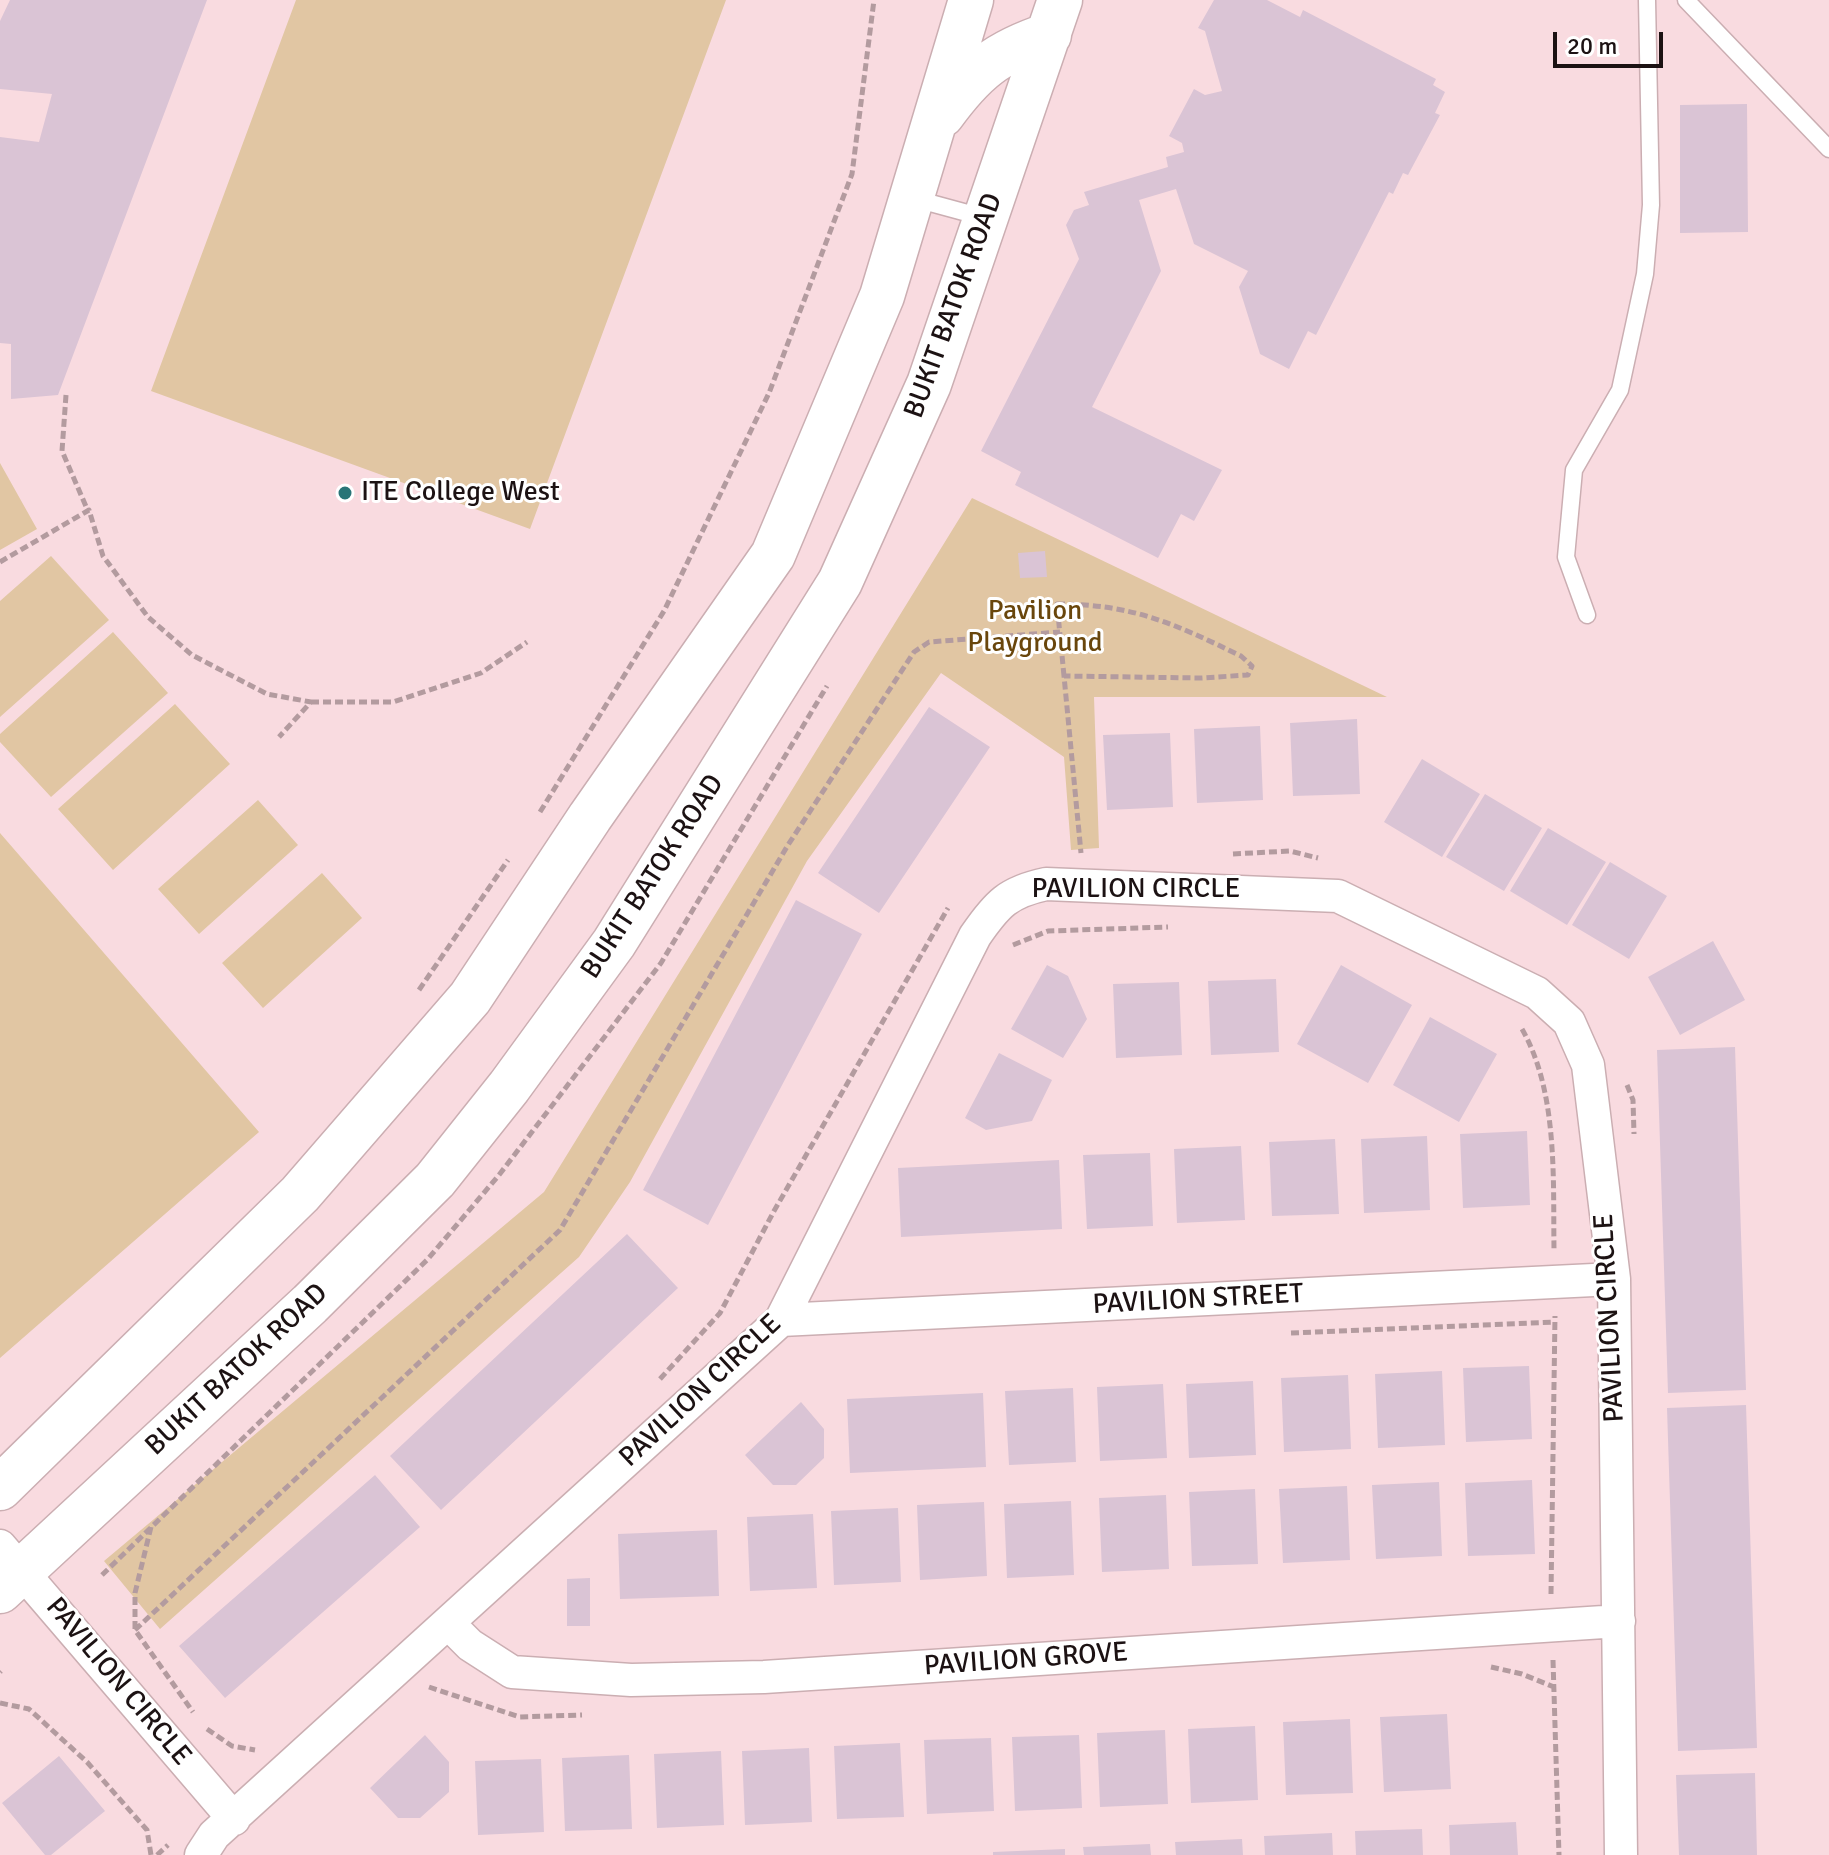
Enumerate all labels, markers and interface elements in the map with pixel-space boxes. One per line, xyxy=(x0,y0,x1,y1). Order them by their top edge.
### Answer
scale bar xyxy=(1557,16,1667,66)
text: 20 m xyxy=(1567,31,1617,61)
street label: BUKIT BATOK ROAD xyxy=(898,189,1010,423)
place label: ITE College West xyxy=(361,476,560,510)
marker: ITE College West xyxy=(336,484,354,502)
park label: Pavilion Playground xyxy=(967,595,1103,661)
street label: BUKIT BATOK ROAD xyxy=(574,769,732,985)
street label: PAVILION CIRCLE xyxy=(1032,873,1240,907)
street label: PAVILION CIRCLE xyxy=(1588,1213,1632,1423)
street label: BUKIT BATOK ROAD xyxy=(139,1277,335,1463)
street label: PAVILION STREET xyxy=(1092,1278,1304,1322)
street label: PAVILION CIRCLE xyxy=(613,1307,789,1475)
street label: PAVILION CIRCLE xyxy=(38,1591,198,1773)
street label: PAVILION GROVE xyxy=(923,1636,1129,1684)

